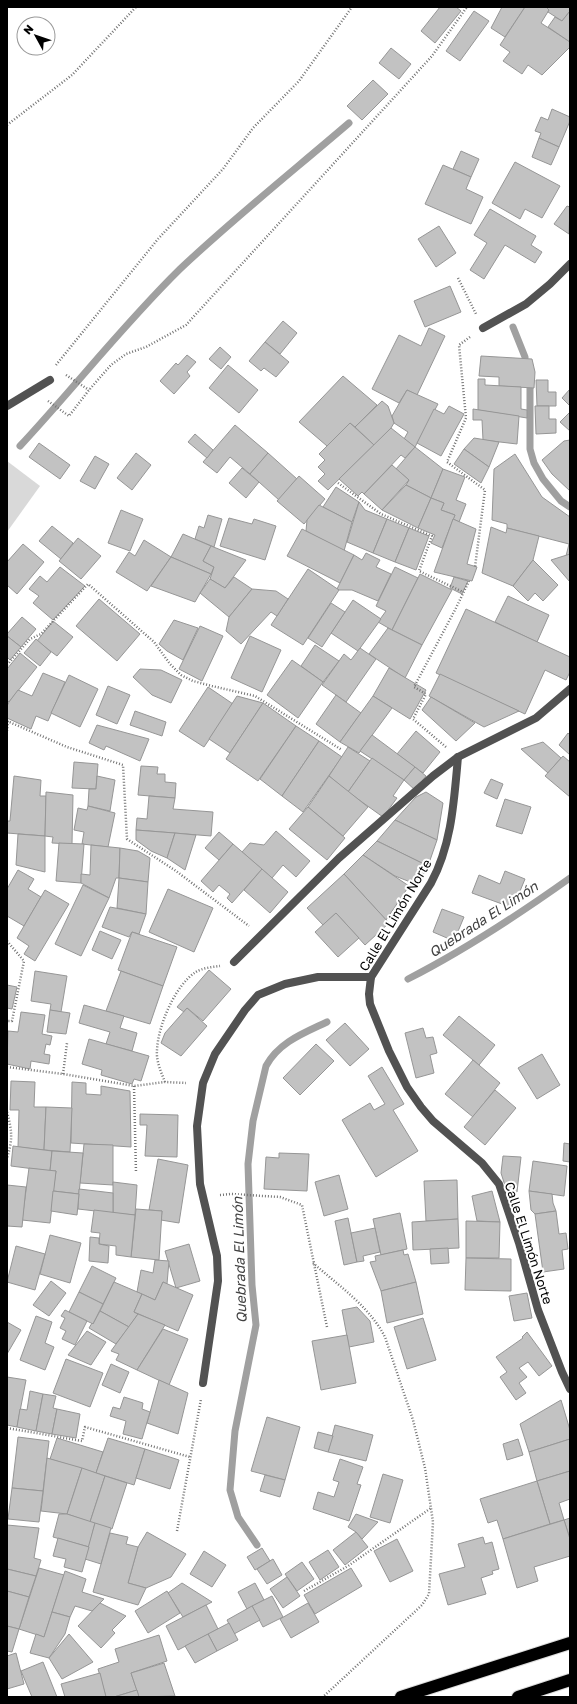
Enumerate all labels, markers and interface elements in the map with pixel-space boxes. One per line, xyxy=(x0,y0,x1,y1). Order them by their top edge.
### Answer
north arrow xyxy=(16,16,56,56)
text: N xyxy=(20,22,36,37)
street label: Calle El Limón Norte xyxy=(355,856,435,974)
water label: Quebrada El Limón xyxy=(425,877,542,961)
street label: Calle El Limón Norte xyxy=(502,1180,556,1306)
water label: Quebrada El Limón xyxy=(228,1195,250,1323)

